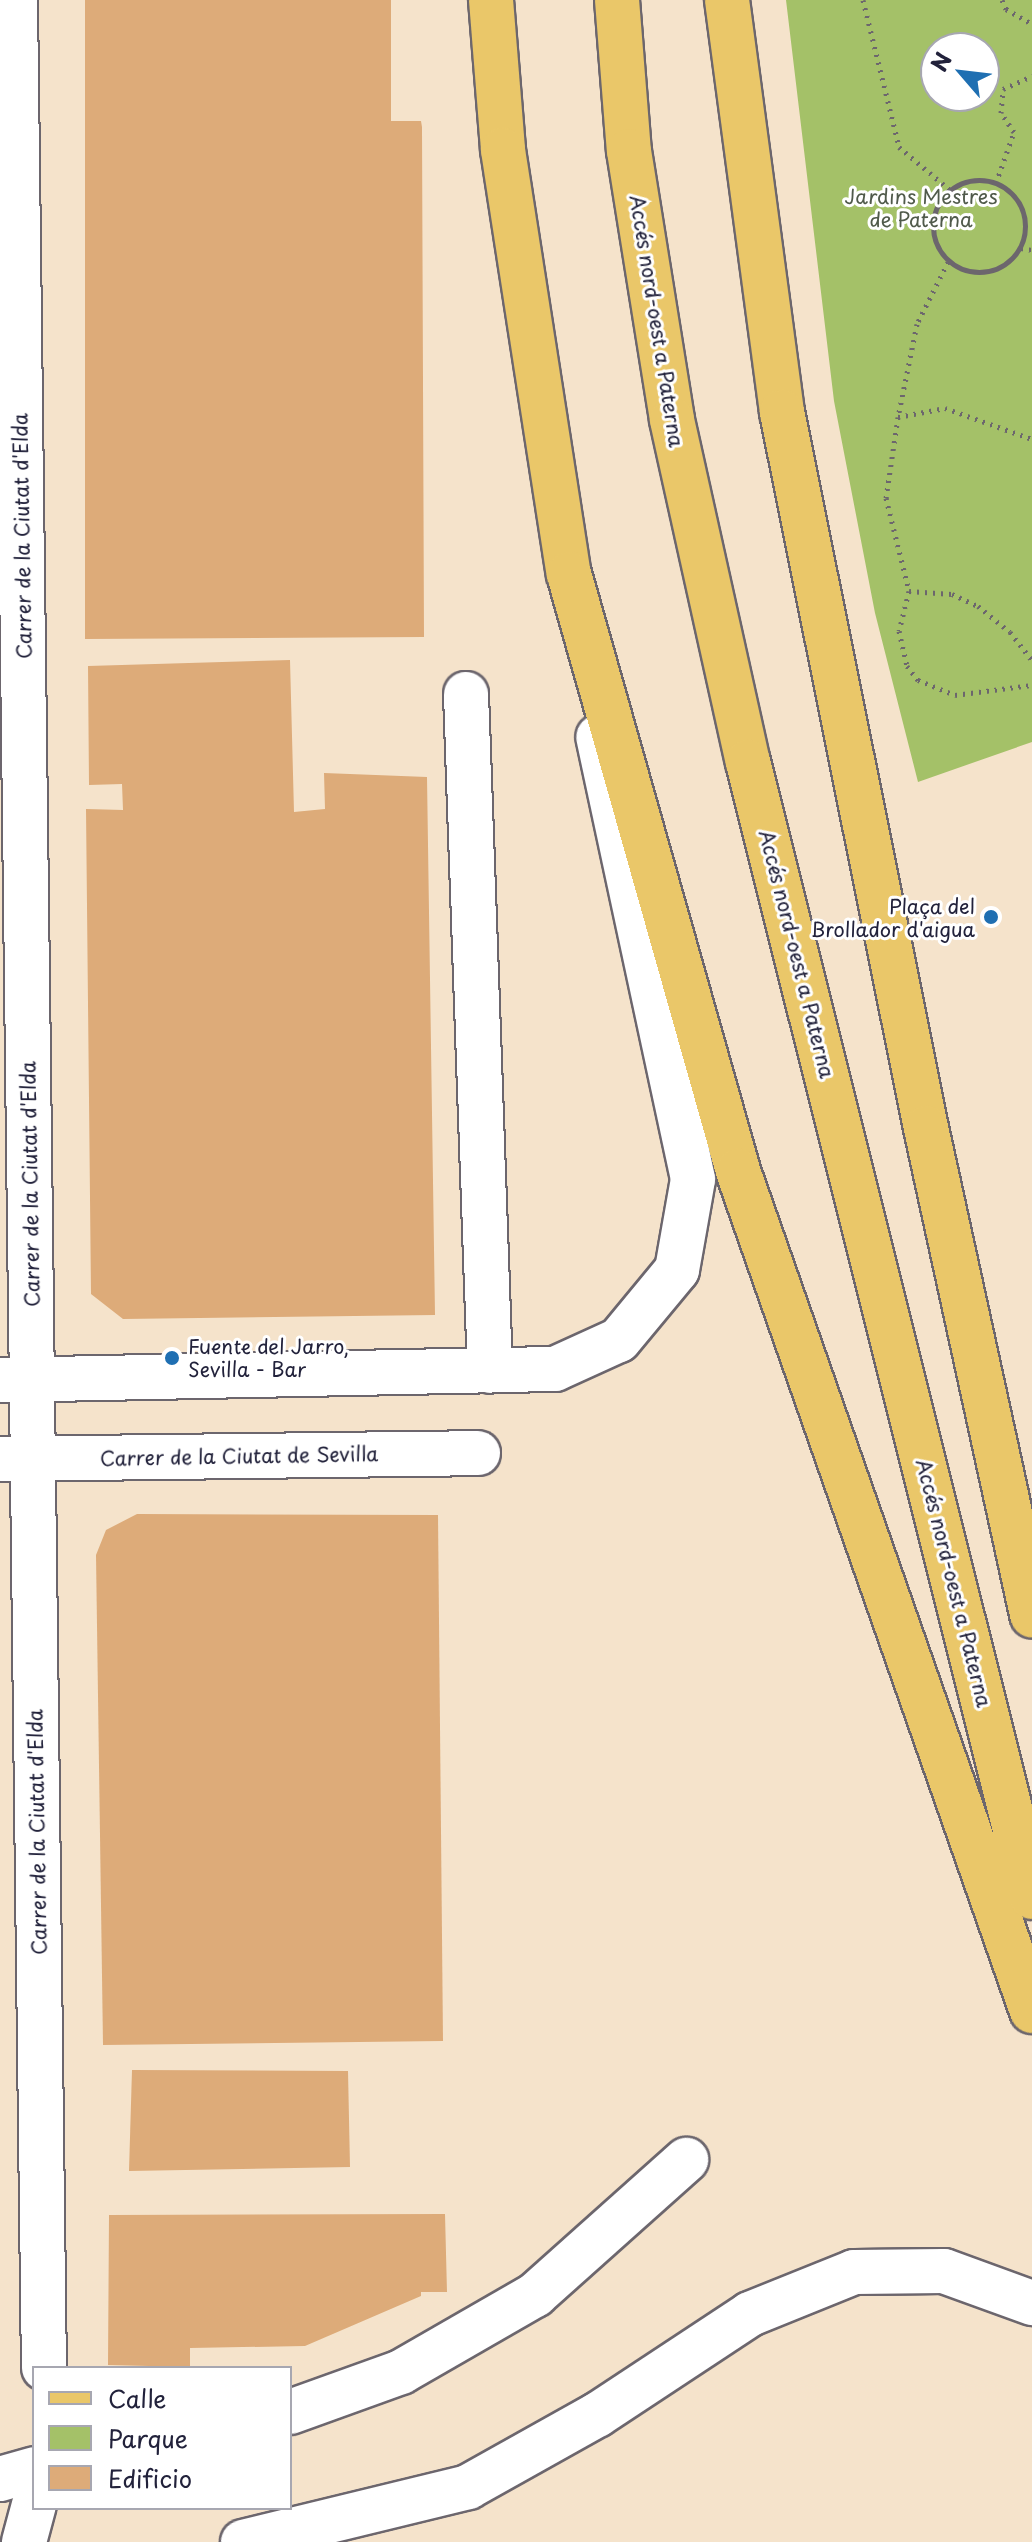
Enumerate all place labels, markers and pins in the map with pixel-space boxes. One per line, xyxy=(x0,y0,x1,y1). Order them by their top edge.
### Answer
place label: Plaça del Brollador d'aigua xyxy=(811,894,975,941)
marker: Plaça del Brollador d'aigua xyxy=(982,908,1000,926)
place label: Fuente del Jarro, Sevilla - Bar xyxy=(188,1334,350,1381)
marker: Fuente del Jarro, Sevilla - Bar xyxy=(163,1349,181,1367)

